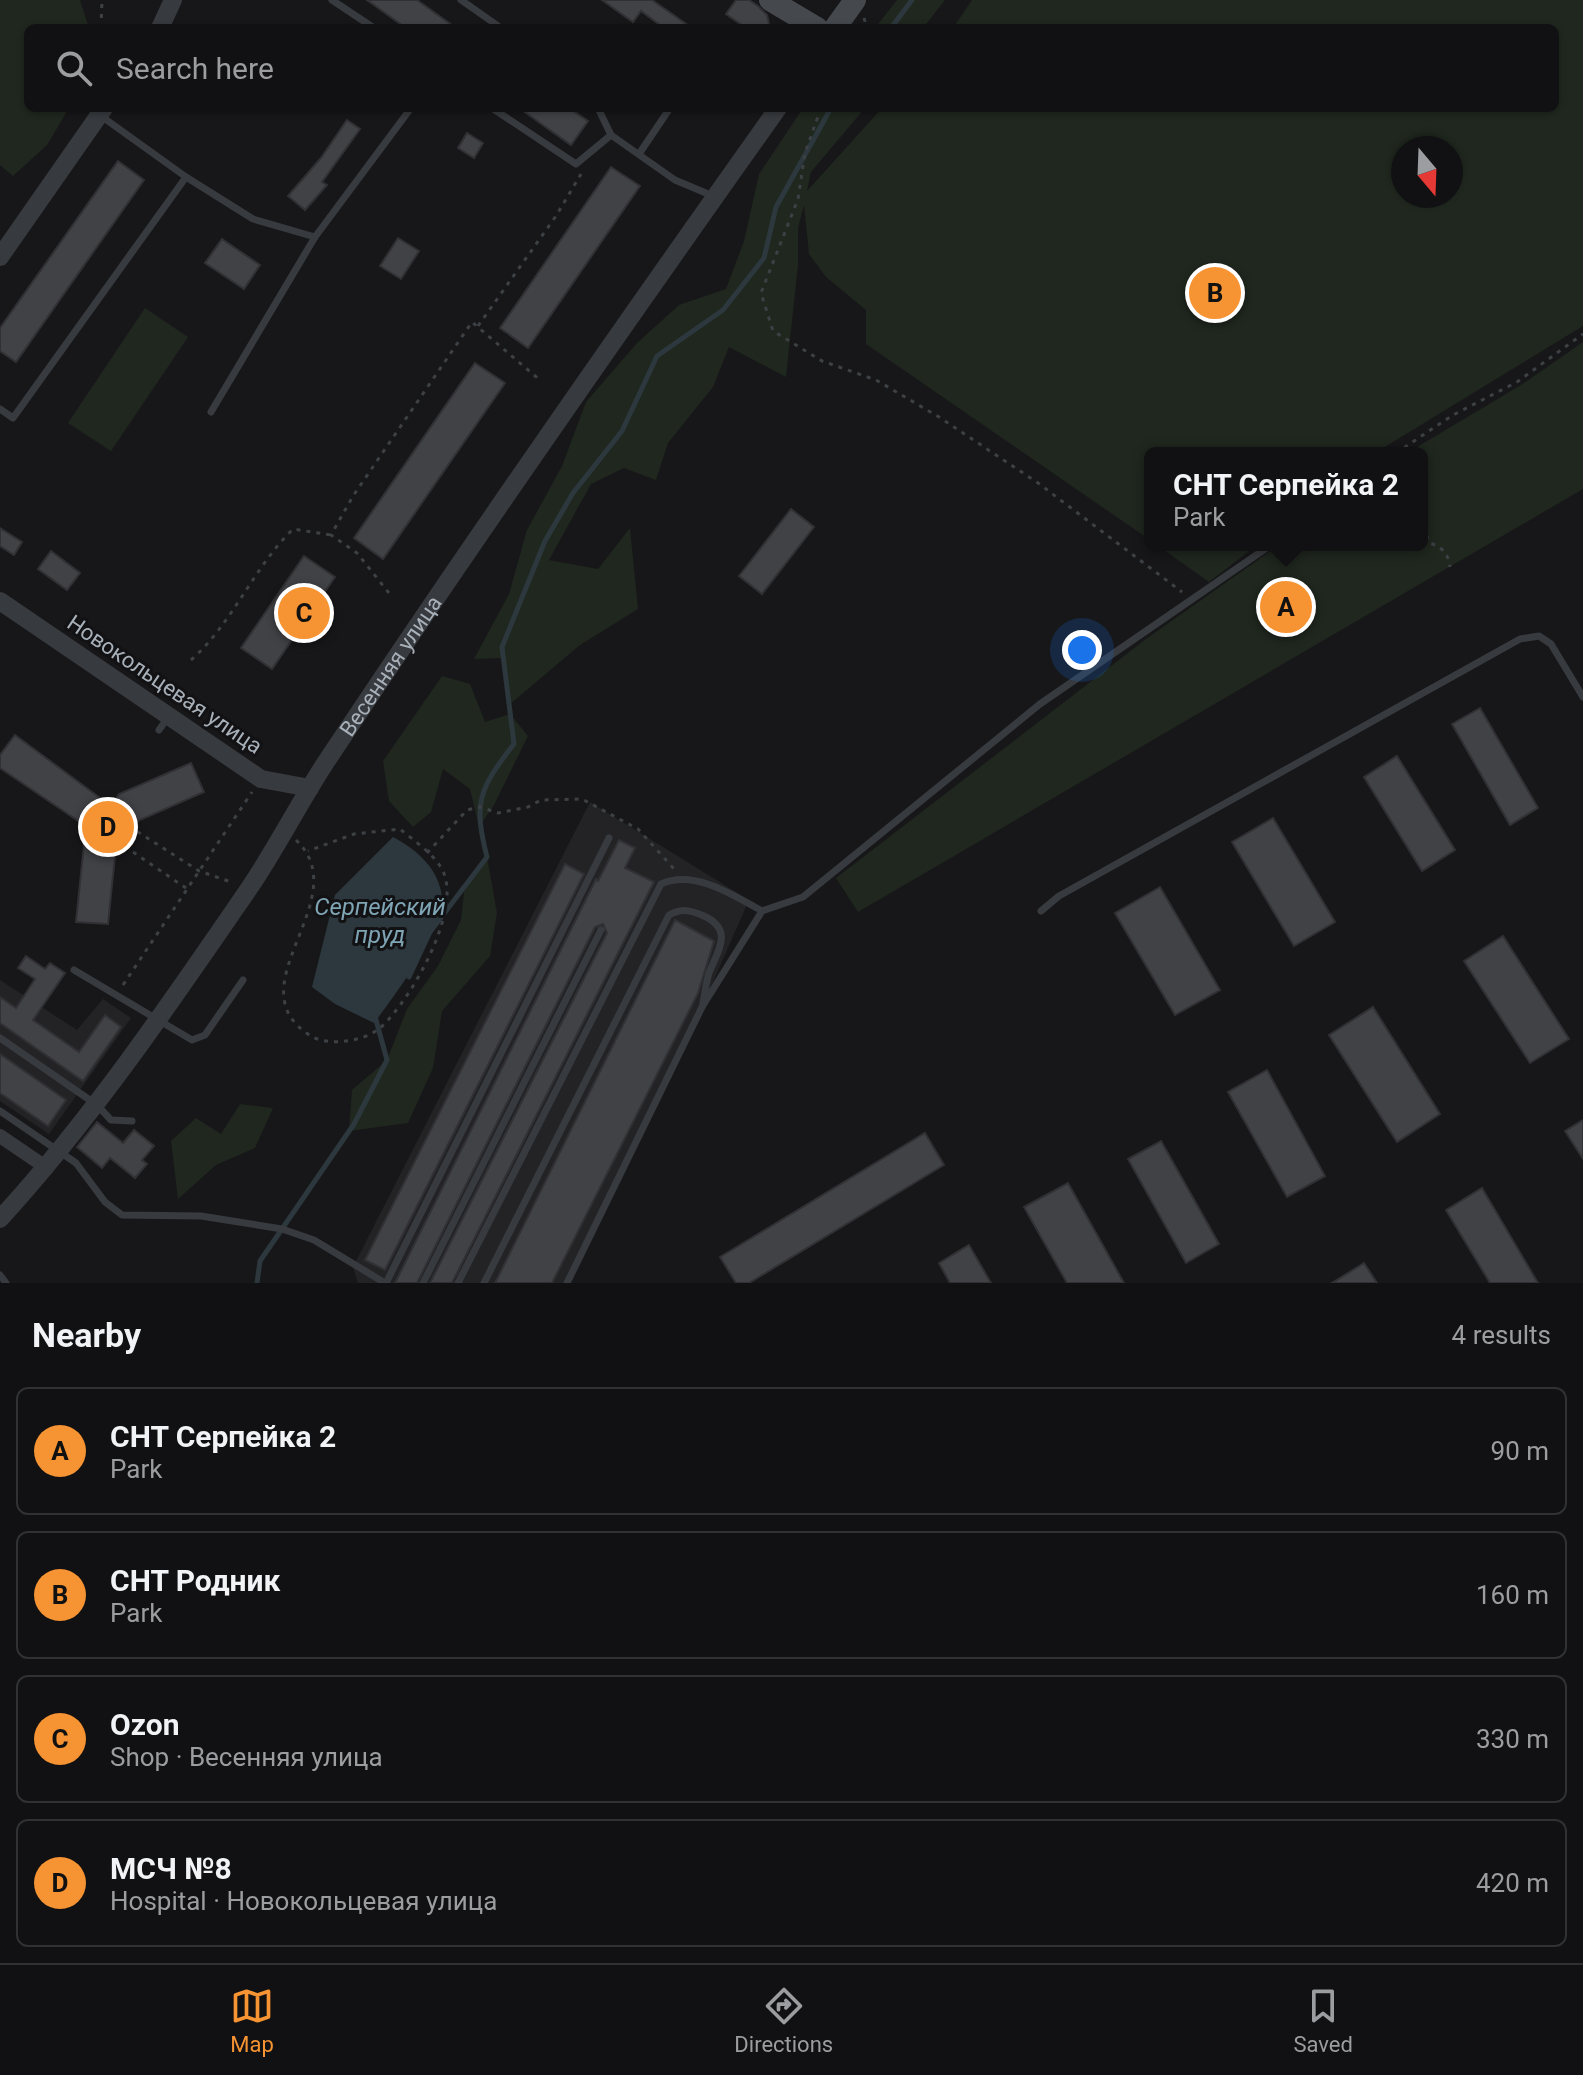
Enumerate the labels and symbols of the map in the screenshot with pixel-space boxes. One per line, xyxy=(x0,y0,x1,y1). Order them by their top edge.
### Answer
north arrow xyxy=(1391,136,1463,208)
pin: B xyxy=(1189,263,1241,323)
pin: A xyxy=(1260,577,1312,637)
pin: C xyxy=(278,583,330,643)
street label: Весенняя улица xyxy=(335,591,447,741)
street label: Новокольцевая улица xyxy=(63,610,267,759)
your location xyxy=(1062,630,1102,670)
pin: D xyxy=(82,797,134,857)
water label: Серпейский пруд xyxy=(314,893,446,949)

